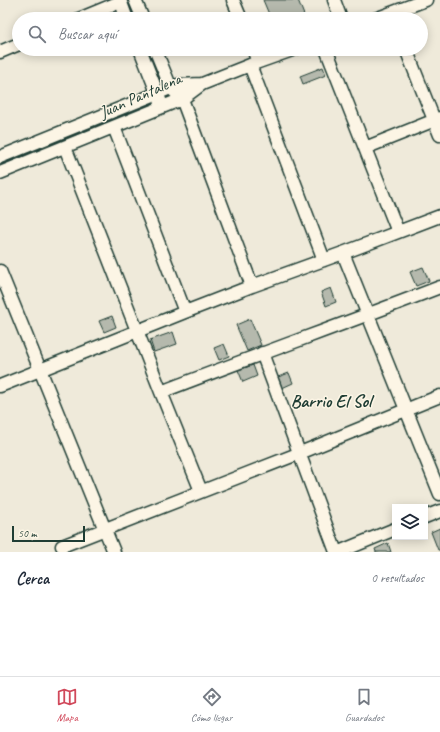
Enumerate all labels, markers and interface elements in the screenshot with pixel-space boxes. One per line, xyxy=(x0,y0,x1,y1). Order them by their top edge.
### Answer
search box xyxy=(12,12,428,56)
icon: search xyxy=(26,23,48,45)
text: Buscar aquí xyxy=(58,25,117,44)
street label: Juan Pantalena xyxy=(95,67,186,123)
district label: Barrio El Sol xyxy=(291,390,375,412)
map controls xyxy=(392,504,428,540)
button: layers xyxy=(392,504,428,540)
scale bar xyxy=(12,524,85,543)
text: 50 m xyxy=(18,526,37,540)
text: Cerca xyxy=(16,568,49,589)
text: 0 resultados xyxy=(371,570,424,586)
tab: Mapa xyxy=(56,686,78,724)
tab: Cómo llegar xyxy=(191,686,233,724)
tab: Guardados xyxy=(345,686,384,724)

